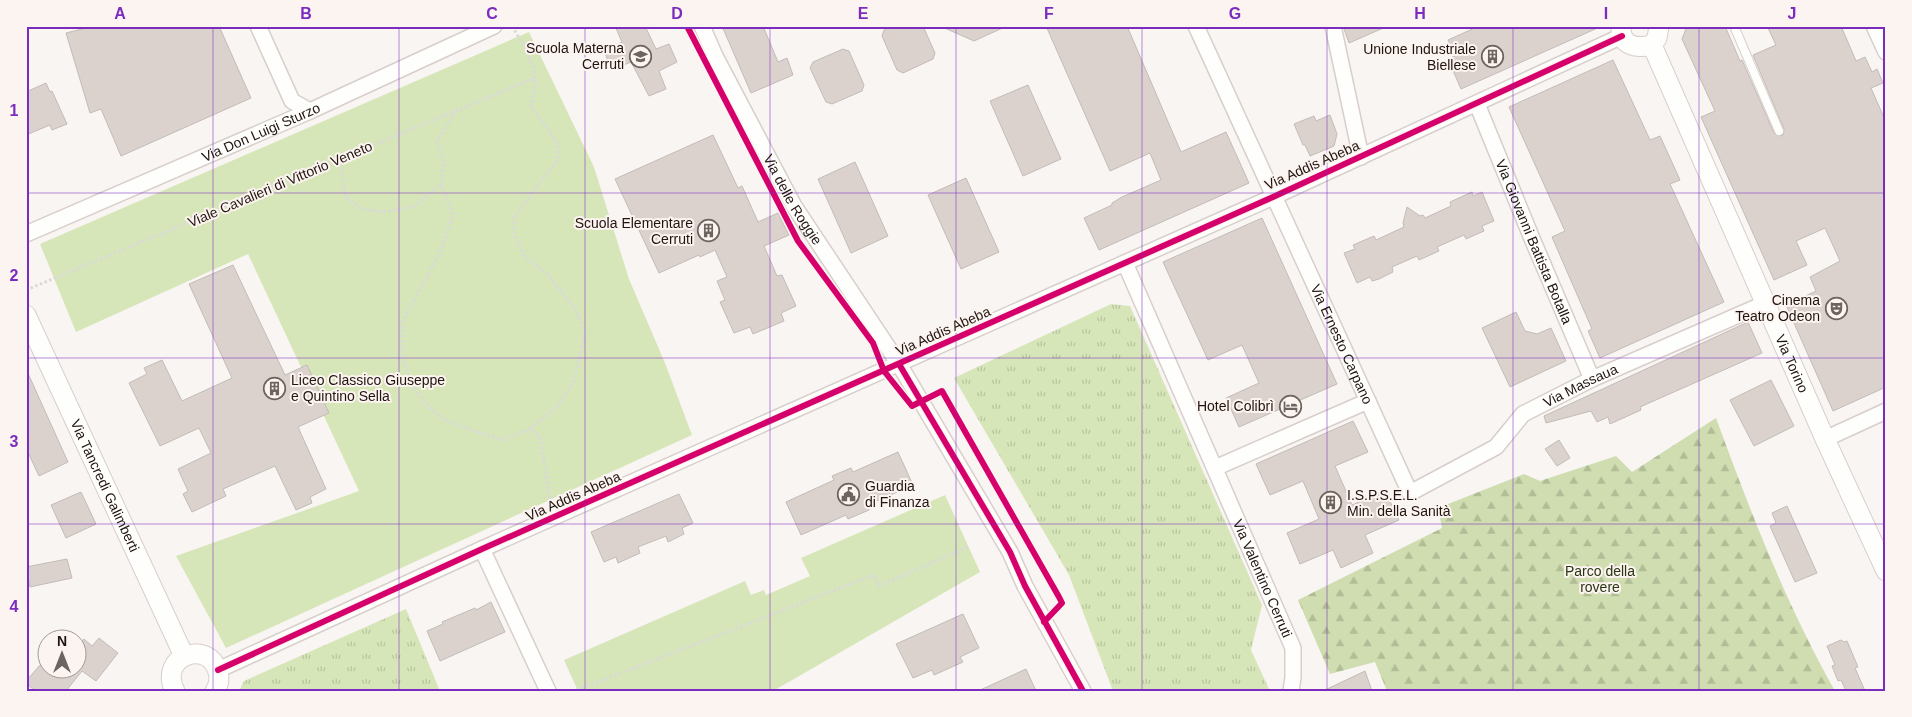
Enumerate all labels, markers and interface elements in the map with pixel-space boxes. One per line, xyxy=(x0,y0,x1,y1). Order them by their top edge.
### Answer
text: A xyxy=(114,5,126,22)
text: B xyxy=(300,5,312,22)
text: C xyxy=(486,5,498,22)
text: D xyxy=(671,5,683,22)
text: E xyxy=(858,5,869,22)
text: F xyxy=(1044,5,1054,22)
text: G xyxy=(1229,5,1241,22)
text: H xyxy=(1414,5,1426,22)
text: I xyxy=(1604,5,1608,22)
text: J xyxy=(1788,5,1796,22)
place label: Scuola Materna Cerruti xyxy=(526,40,624,72)
place label: Unione Industriale Biellese xyxy=(1363,41,1476,73)
school or university icon: Scuola Materna Cerruti xyxy=(628,44,652,68)
building icon: Unione Industriale Biellese xyxy=(1480,45,1504,69)
street label: Via Don Luigi Sturzo xyxy=(199,99,323,165)
text: 1 xyxy=(10,102,19,119)
street label: Via Addis Abeba xyxy=(1262,137,1362,193)
street label: Viale Cavalieri di Vittorio Veneto xyxy=(185,138,375,230)
street label: Via delle Roggie xyxy=(760,152,826,248)
street label: Via Giovanni Battista Botalla xyxy=(1493,157,1576,326)
place label: Scuola Elementare Cerruti xyxy=(575,215,693,247)
building icon: Scuola Elementare Cerruti xyxy=(697,219,721,243)
text: 2 xyxy=(10,267,19,284)
street label: Via Ernesto Carpano xyxy=(1307,282,1376,407)
place label: Cinema Teatro Odeon xyxy=(1735,292,1820,324)
theatre icon: Cinema Teatro Odeon xyxy=(1824,296,1848,320)
street label: Via Addis Abeba xyxy=(893,303,993,359)
street label: Via Torino xyxy=(1772,332,1812,395)
street label: Via Massaua xyxy=(1541,361,1620,410)
place label: Liceo Classico Giuseppe e Quintino Sella xyxy=(291,372,445,404)
building icon: Liceo Classico Giuseppe e Quintino Sella xyxy=(263,376,287,400)
hotel icon: Hotel Colibrì xyxy=(1278,394,1302,418)
place label: Hotel Colibrì xyxy=(1197,398,1274,414)
street label: Via Tancredi Galimberti xyxy=(67,417,143,554)
text: 3 xyxy=(10,433,19,450)
street label: Via Addis Abeba xyxy=(523,468,623,524)
place label: Guardia di Finanza xyxy=(865,478,930,510)
public building icon: Guardia di Finanza xyxy=(837,482,861,506)
place label: I.S.P.S.E.L. Min. della Sanità xyxy=(1347,487,1451,519)
building icon: I.S.P.S.E.L. Min. della Sanità xyxy=(1319,491,1343,515)
street label: Via Valentino Cerruti xyxy=(1230,517,1295,640)
park label: Parco della rovere xyxy=(1565,563,1635,595)
text: 4 xyxy=(10,598,19,615)
north arrow xyxy=(38,630,88,680)
text: N xyxy=(57,633,67,649)

